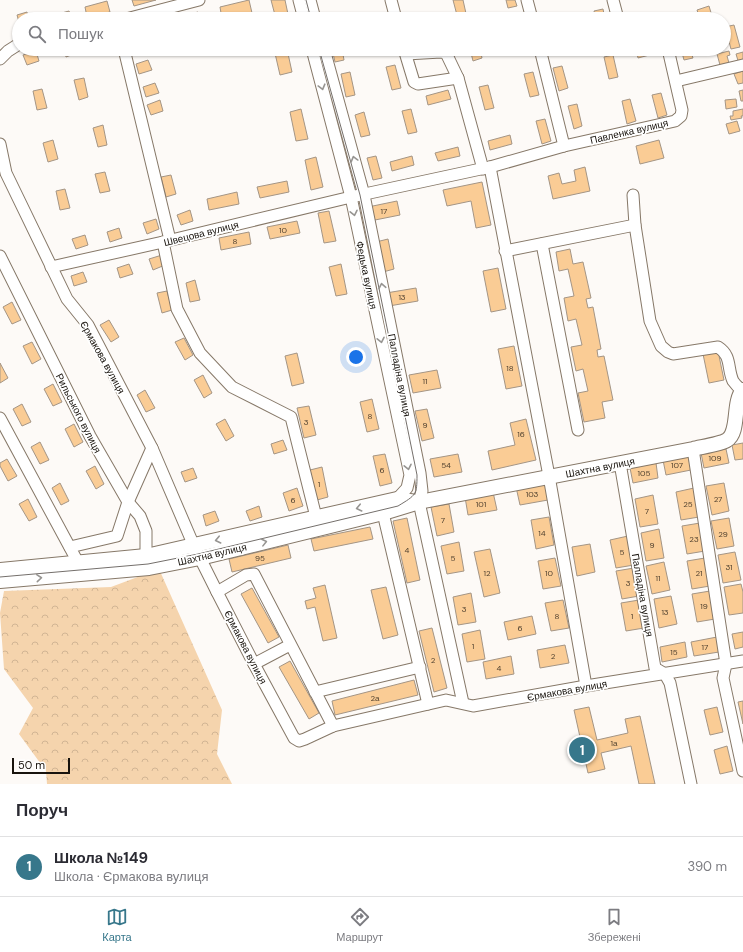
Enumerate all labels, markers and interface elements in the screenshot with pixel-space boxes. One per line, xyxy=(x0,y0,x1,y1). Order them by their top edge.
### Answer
search box xyxy=(12,12,731,56)
icon: search xyxy=(26,23,48,45)
text: Пошук xyxy=(58,24,103,44)
one-way arrow xyxy=(317,83,325,90)
street label: Павленка вулиця xyxy=(589,116,670,147)
one-way arrow xyxy=(350,156,359,163)
house number: 17 xyxy=(381,206,387,216)
one-way arrow xyxy=(349,209,358,216)
street label: Швецова вулиця xyxy=(162,218,240,249)
house number: 10 xyxy=(279,225,288,235)
house number: 8 xyxy=(233,236,238,246)
street label: Федька вулиця xyxy=(353,240,380,310)
one-way arrow xyxy=(379,283,387,289)
house number: 13 xyxy=(398,292,406,302)
street label: Єрмакова вулиця xyxy=(77,319,128,396)
street label: Палладіна вулиця xyxy=(385,333,414,418)
one-way arrow xyxy=(376,337,385,343)
your location xyxy=(346,347,366,367)
house number: 18 xyxy=(506,363,514,373)
street label: Рильського вулиця xyxy=(53,371,104,455)
house number: 11 xyxy=(423,376,428,386)
house number: 8 xyxy=(368,411,373,421)
house number: 3 xyxy=(304,417,309,427)
house number: 9 xyxy=(422,420,428,430)
house number: 16 xyxy=(517,429,525,439)
house number: 109 xyxy=(709,453,722,463)
street label: Шахтна вулиця xyxy=(564,454,636,481)
house number: 54 xyxy=(441,460,451,470)
house number: 107 xyxy=(671,460,683,470)
one-way arrow xyxy=(403,464,412,470)
house number: 6 xyxy=(379,465,385,475)
house number: 105 xyxy=(638,468,651,478)
house number: 1 xyxy=(318,479,320,489)
house number: 103 xyxy=(526,489,539,499)
house number: 27 xyxy=(714,494,722,504)
house number: 6 xyxy=(290,495,296,505)
house number: 101 xyxy=(476,499,486,509)
house number: 25 xyxy=(683,499,693,509)
one-way arrow xyxy=(355,503,362,511)
house number: 7 xyxy=(645,506,649,516)
house number: 7 xyxy=(441,515,445,525)
house number: 14 xyxy=(538,528,546,538)
house number: 29 xyxy=(718,529,728,539)
house number: 23 xyxy=(689,534,699,544)
one-way arrow xyxy=(215,536,222,544)
one-way arrow xyxy=(260,539,267,547)
street label: Шахтна вулиця xyxy=(176,540,248,569)
house number: 9 xyxy=(649,540,655,550)
house number: 4 xyxy=(405,545,410,555)
house number: 5 xyxy=(620,547,625,557)
street label: Палладіна вулиця xyxy=(629,552,656,638)
house number: 95 xyxy=(255,553,265,563)
house number: 5 xyxy=(451,553,456,563)
house number: 31 xyxy=(725,562,733,572)
house number: 12 xyxy=(483,568,491,578)
house number: 10 xyxy=(545,568,554,578)
house number: 21 xyxy=(695,568,703,578)
one-way arrow xyxy=(36,573,42,582)
house number: 11 xyxy=(656,573,661,583)
house number: 3 xyxy=(626,578,631,588)
house number: 19 xyxy=(700,601,708,611)
house number: 3 xyxy=(462,604,467,614)
house number: 13 xyxy=(661,607,669,617)
street label: Єрмакова вулиця xyxy=(221,608,270,686)
house number: 8 xyxy=(555,611,560,621)
house number: 1 xyxy=(631,611,633,621)
house number: 6 xyxy=(517,623,523,633)
house number: 1 xyxy=(472,641,474,651)
house number: 17 xyxy=(702,642,708,652)
house number: 15 xyxy=(670,647,678,657)
house number: 2 xyxy=(551,651,556,661)
house number: 2 xyxy=(431,655,436,665)
house number: 4 xyxy=(497,663,502,673)
street label: Єрмакова вулиця xyxy=(526,677,608,704)
house number: 2а xyxy=(370,693,380,703)
pin: 1 xyxy=(569,735,595,765)
house number: 1а xyxy=(611,738,618,748)
scale bar xyxy=(12,756,70,775)
text: 50 m xyxy=(18,758,45,772)
text: Поруч xyxy=(16,799,68,821)
text: Школа №149 xyxy=(54,848,148,868)
text: 1 xyxy=(27,858,31,875)
text: 390 m xyxy=(688,858,727,875)
text: Школа · Єрмакова вулиця xyxy=(54,868,208,885)
tab: Карта xyxy=(102,906,132,944)
tab: Маршрут xyxy=(336,906,383,944)
tab: Збережені xyxy=(588,906,641,944)

